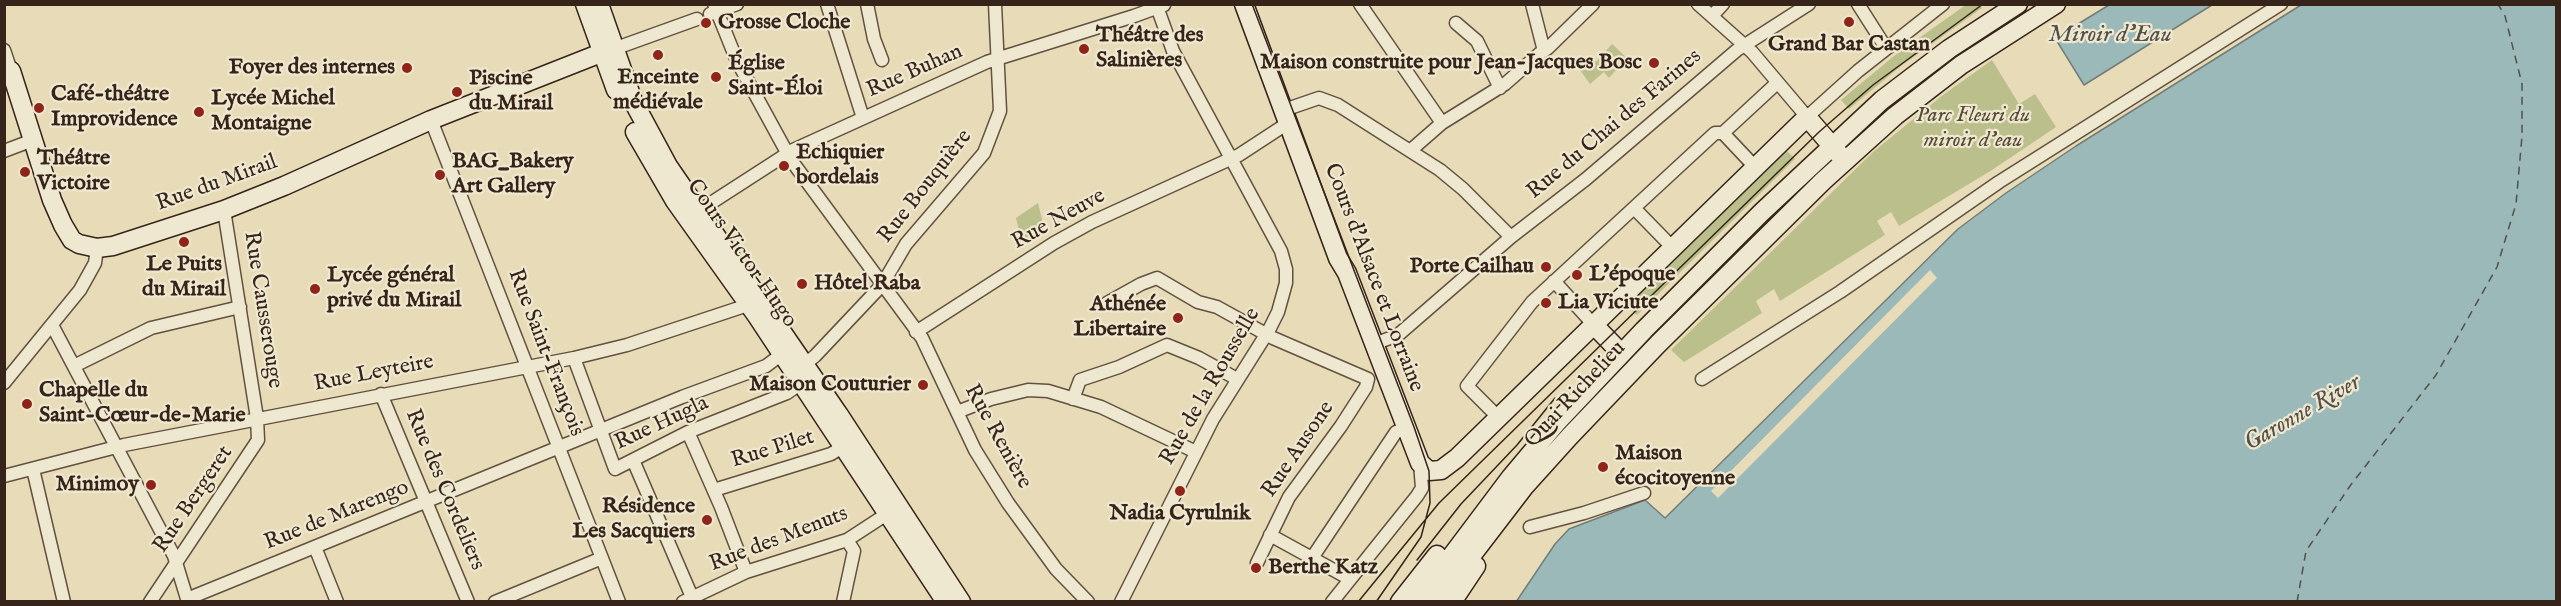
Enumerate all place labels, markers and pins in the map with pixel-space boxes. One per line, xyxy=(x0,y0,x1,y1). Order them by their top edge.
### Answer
place label: Grosse Cloche xyxy=(718,10,850,36)
marker: Grand Bar Castan xyxy=(1842,15,1856,29)
marker: Grosse Cloche xyxy=(699,16,713,30)
place label: Théâtre des Salinières xyxy=(1096,23,1203,74)
place label: Grand Bar Castan xyxy=(1768,32,1930,58)
marker: Théâtre des Salinières xyxy=(1077,42,1091,56)
marker: Enceinte médiévale xyxy=(651,48,665,62)
place label: Maison construite pour Jean-Jacques Bosc xyxy=(1260,50,1642,76)
place label: Église Saint-Éloi xyxy=(728,51,823,102)
place label: Foyer des internes xyxy=(229,55,395,81)
marker: Maison construite pour Jean-Jacques Bosc xyxy=(1647,56,1661,70)
marker: Foyer des internes xyxy=(400,61,414,75)
place label: Enceinte médiévale xyxy=(613,65,703,116)
place label: Piscine du Mirail xyxy=(469,66,553,118)
marker: Église Saint-Éloi xyxy=(709,70,723,84)
place label: Café-théâtre Improvidence xyxy=(51,82,178,134)
marker: Piscine du Mirail xyxy=(450,85,464,99)
place label: Lycée Michel Montaigne xyxy=(211,86,335,138)
marker: Café-théâtre Improvidence xyxy=(32,101,46,115)
marker: Lycée Michel Montaigne xyxy=(192,105,206,119)
place label: Echiquier bordelais xyxy=(796,140,884,192)
place label: Théâtre Victoire xyxy=(37,146,110,198)
place label: BAG_Bakery Art Gallery xyxy=(452,149,574,200)
marker: Echiquier bordelais xyxy=(777,159,791,173)
marker: Théâtre Victoire xyxy=(18,165,32,179)
marker: BAG_Bakery Art Gallery xyxy=(433,168,447,182)
marker: Le Puits du Mirail xyxy=(177,235,191,249)
place label: Le Puits du Mirail xyxy=(142,252,226,304)
place label: Porte Cailhau xyxy=(1410,254,1534,280)
marker: Porte Cailhau xyxy=(1539,260,1553,274)
place label: L'époque xyxy=(1589,262,1675,288)
place label: Lycée général privé du Mirail xyxy=(327,263,461,314)
marker: L'époque xyxy=(1570,268,1584,282)
place label: Hôtel Raba xyxy=(814,271,920,297)
marker: Hôtel Raba xyxy=(795,277,809,291)
marker: Lycée général privé du Mirail xyxy=(308,282,322,296)
place label: Lia Viciute xyxy=(1558,290,1658,316)
place label: Athénée Libertaire xyxy=(1073,292,1166,344)
marker: Lia Viciute xyxy=(1539,296,1553,310)
marker: Athénée Libertaire xyxy=(1171,311,1185,325)
place label: Maison Couturier xyxy=(749,372,911,398)
place label: Chapelle du Saint-Cœur-de-Marie xyxy=(39,378,246,430)
marker: Maison Couturier xyxy=(916,378,930,392)
marker: Chapelle du Saint-Cœur-de-Marie xyxy=(20,397,34,411)
place label: Maison écocitoyenne xyxy=(1615,441,1735,493)
marker: Maison écocitoyenne xyxy=(1596,460,1610,474)
place label: Minimoy xyxy=(55,472,139,498)
marker: Minimoy xyxy=(144,478,158,492)
marker: Nadia Cyrulnik xyxy=(1173,484,1187,498)
place label: Résidence Les Sacquiers xyxy=(572,494,695,546)
place label: Nadia Cyrulnik xyxy=(1109,501,1251,527)
marker: Résidence Les Sacquiers xyxy=(700,513,714,527)
place label: Berthe Katz xyxy=(1268,555,1378,581)
marker: Berthe Katz xyxy=(1249,561,1263,575)

